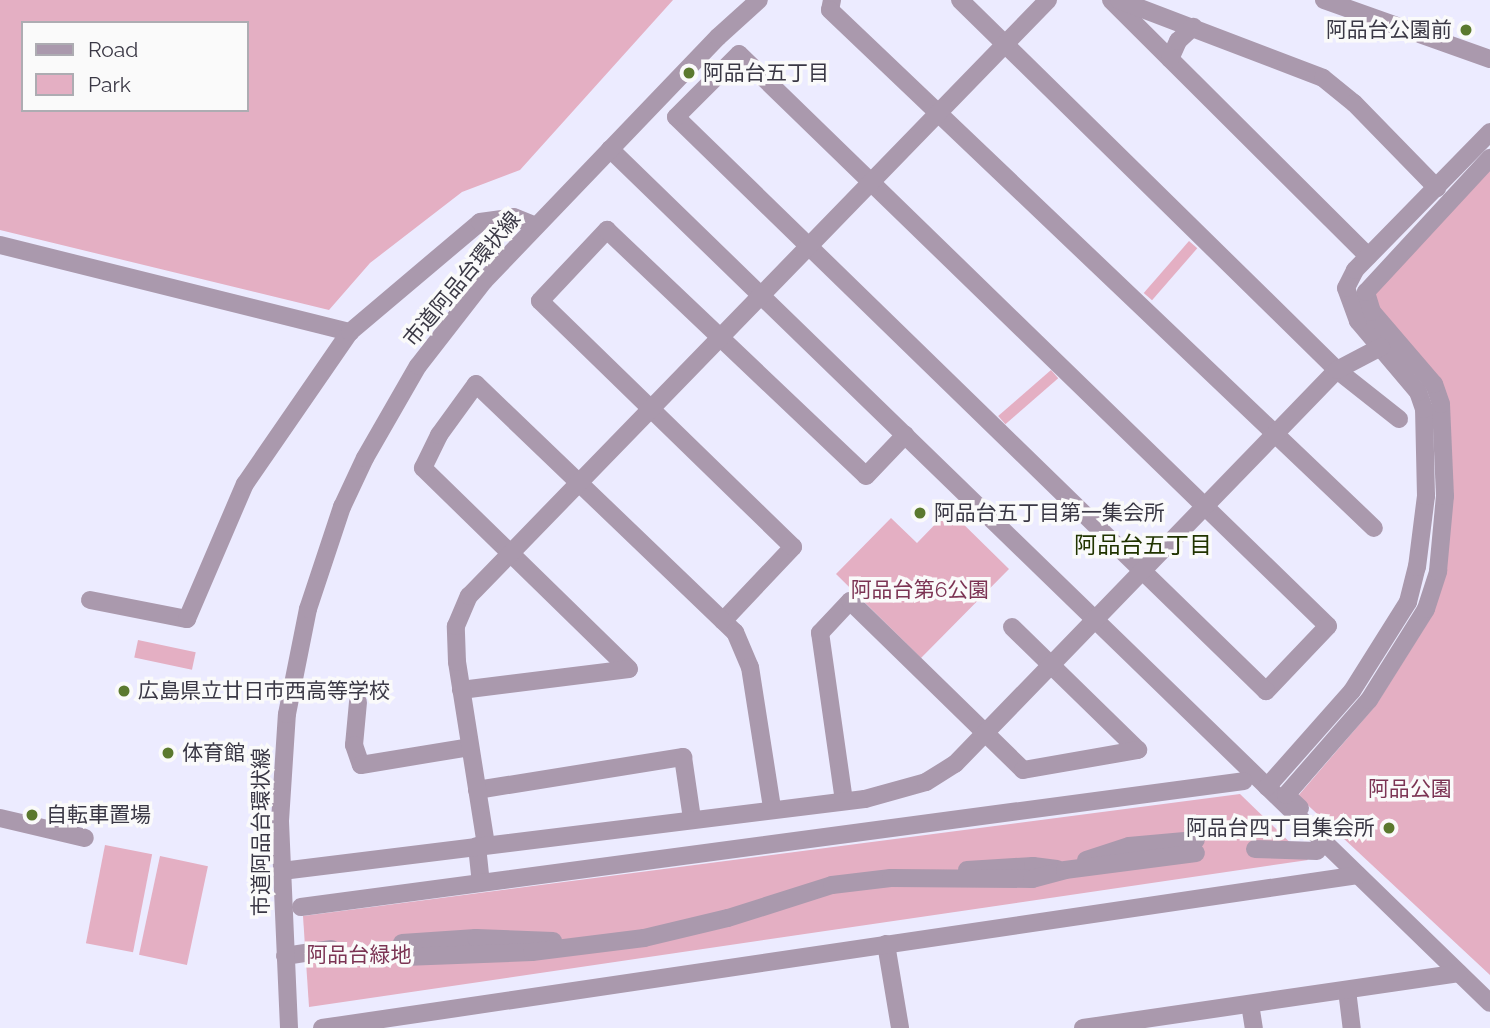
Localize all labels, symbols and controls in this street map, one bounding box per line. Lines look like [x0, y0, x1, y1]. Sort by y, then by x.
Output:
place label: 阿品台公園前 [1326, 17, 1452, 43]
legend [21, 21, 248, 112]
marker: 阿品台公園前 [1458, 22, 1474, 38]
text: Road [88, 37, 138, 62]
place label: 阿品台五丁目 [703, 60, 829, 86]
marker: 阿品台五丁目 [681, 65, 697, 81]
text: Park [88, 72, 131, 97]
street label: 市道阿品台環状線 [398, 207, 526, 351]
place label: 阿品台五丁目第一集会所 [934, 500, 1165, 526]
marker: 阿品台五丁目第一集会所 [912, 505, 928, 521]
district label: 阿品台五丁目 [1074, 531, 1212, 559]
park label: 阿品台第6公園 [851, 577, 989, 603]
place label: 広島県立廿日市西高等学校 [138, 678, 390, 704]
marker: 広島県立廿日市西高等学校 [116, 683, 132, 699]
place label: 体育館 [182, 740, 245, 766]
marker: 体育館 [160, 745, 176, 761]
street label: 市道阿品台環状線 [248, 748, 274, 916]
park label: 阿品公園 [1368, 776, 1452, 802]
place label: 自転車置場 [46, 802, 151, 828]
marker: 自転車置場 [24, 807, 40, 823]
place label: 阿品台四丁目集会所 [1186, 815, 1375, 841]
marker: 阿品台四丁目集会所 [1381, 820, 1397, 836]
park label: 阿品台緑地 [307, 942, 411, 968]

